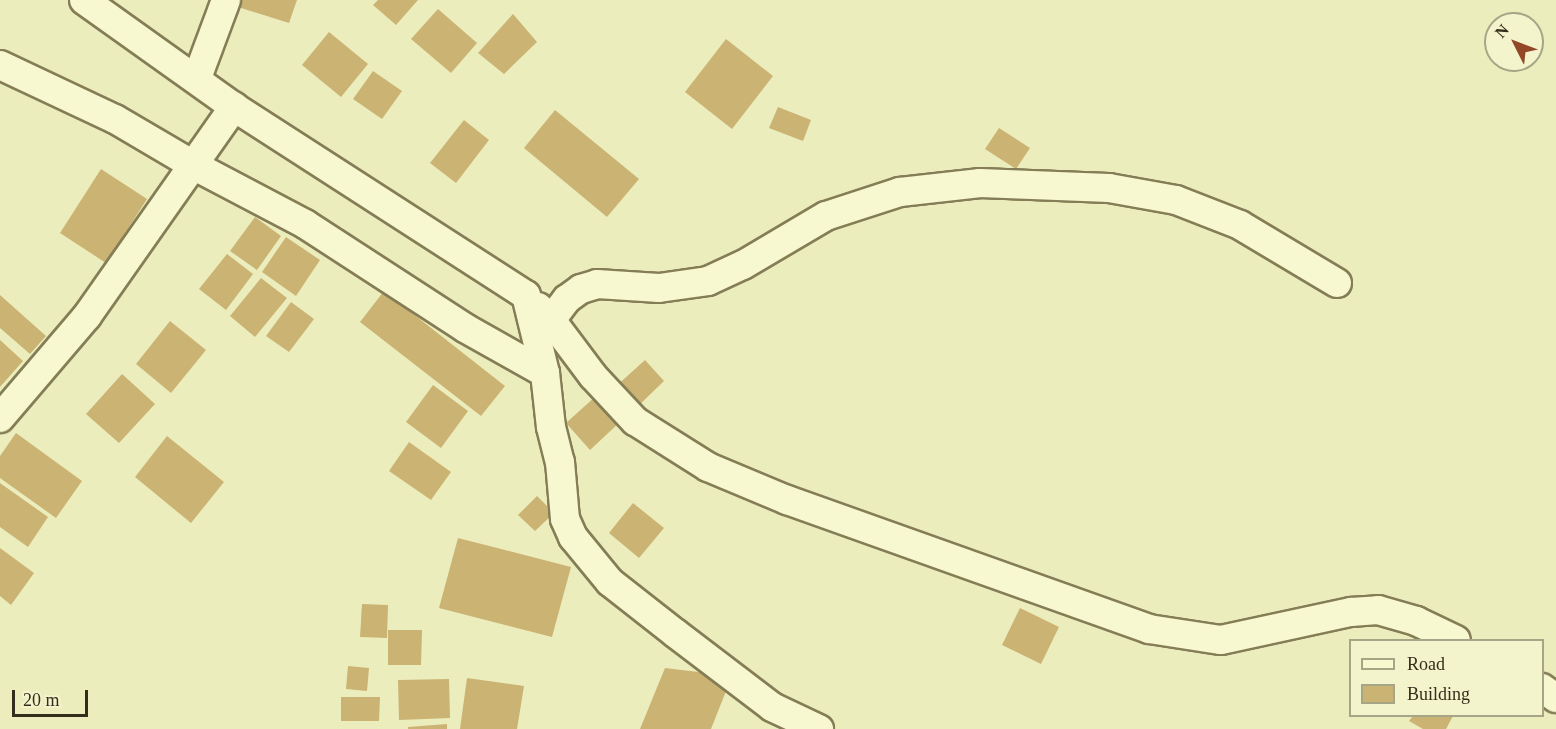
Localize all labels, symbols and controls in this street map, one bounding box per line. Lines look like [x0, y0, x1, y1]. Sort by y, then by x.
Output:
north arrow [1484, 12, 1544, 72]
text: N [1492, 21, 1512, 41]
legend [1349, 639, 1544, 717]
text: Road [1407, 654, 1445, 674]
scale bar [15, 678, 92, 716]
text: Building [1407, 684, 1470, 704]
text: 20 m [23, 690, 60, 710]

